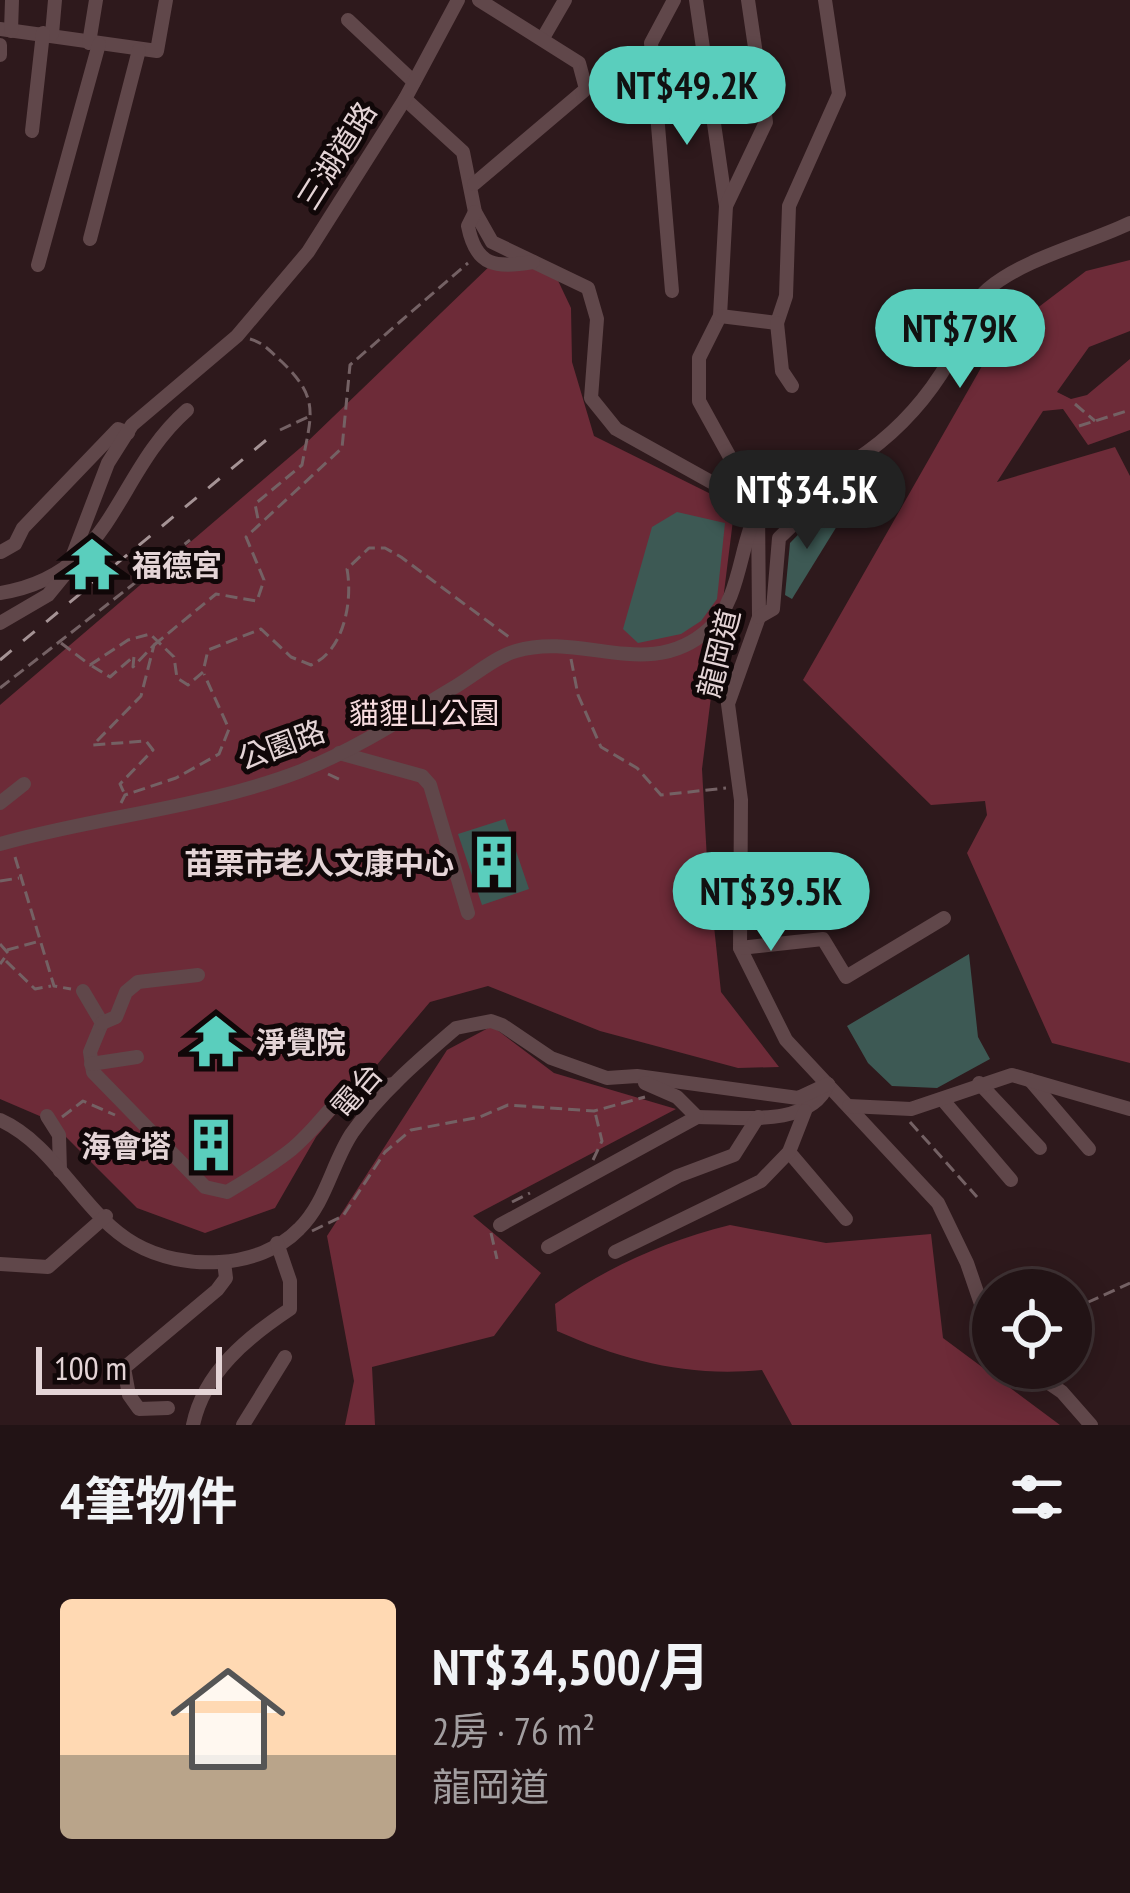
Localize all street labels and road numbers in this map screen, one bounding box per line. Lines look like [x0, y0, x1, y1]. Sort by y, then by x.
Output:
street label: 三湖道路 [288, 94, 384, 216]
street label: 龍岡道 [688, 605, 748, 701]
street label: 公園路 [232, 710, 330, 778]
street label: 電台 [322, 1055, 390, 1125]

